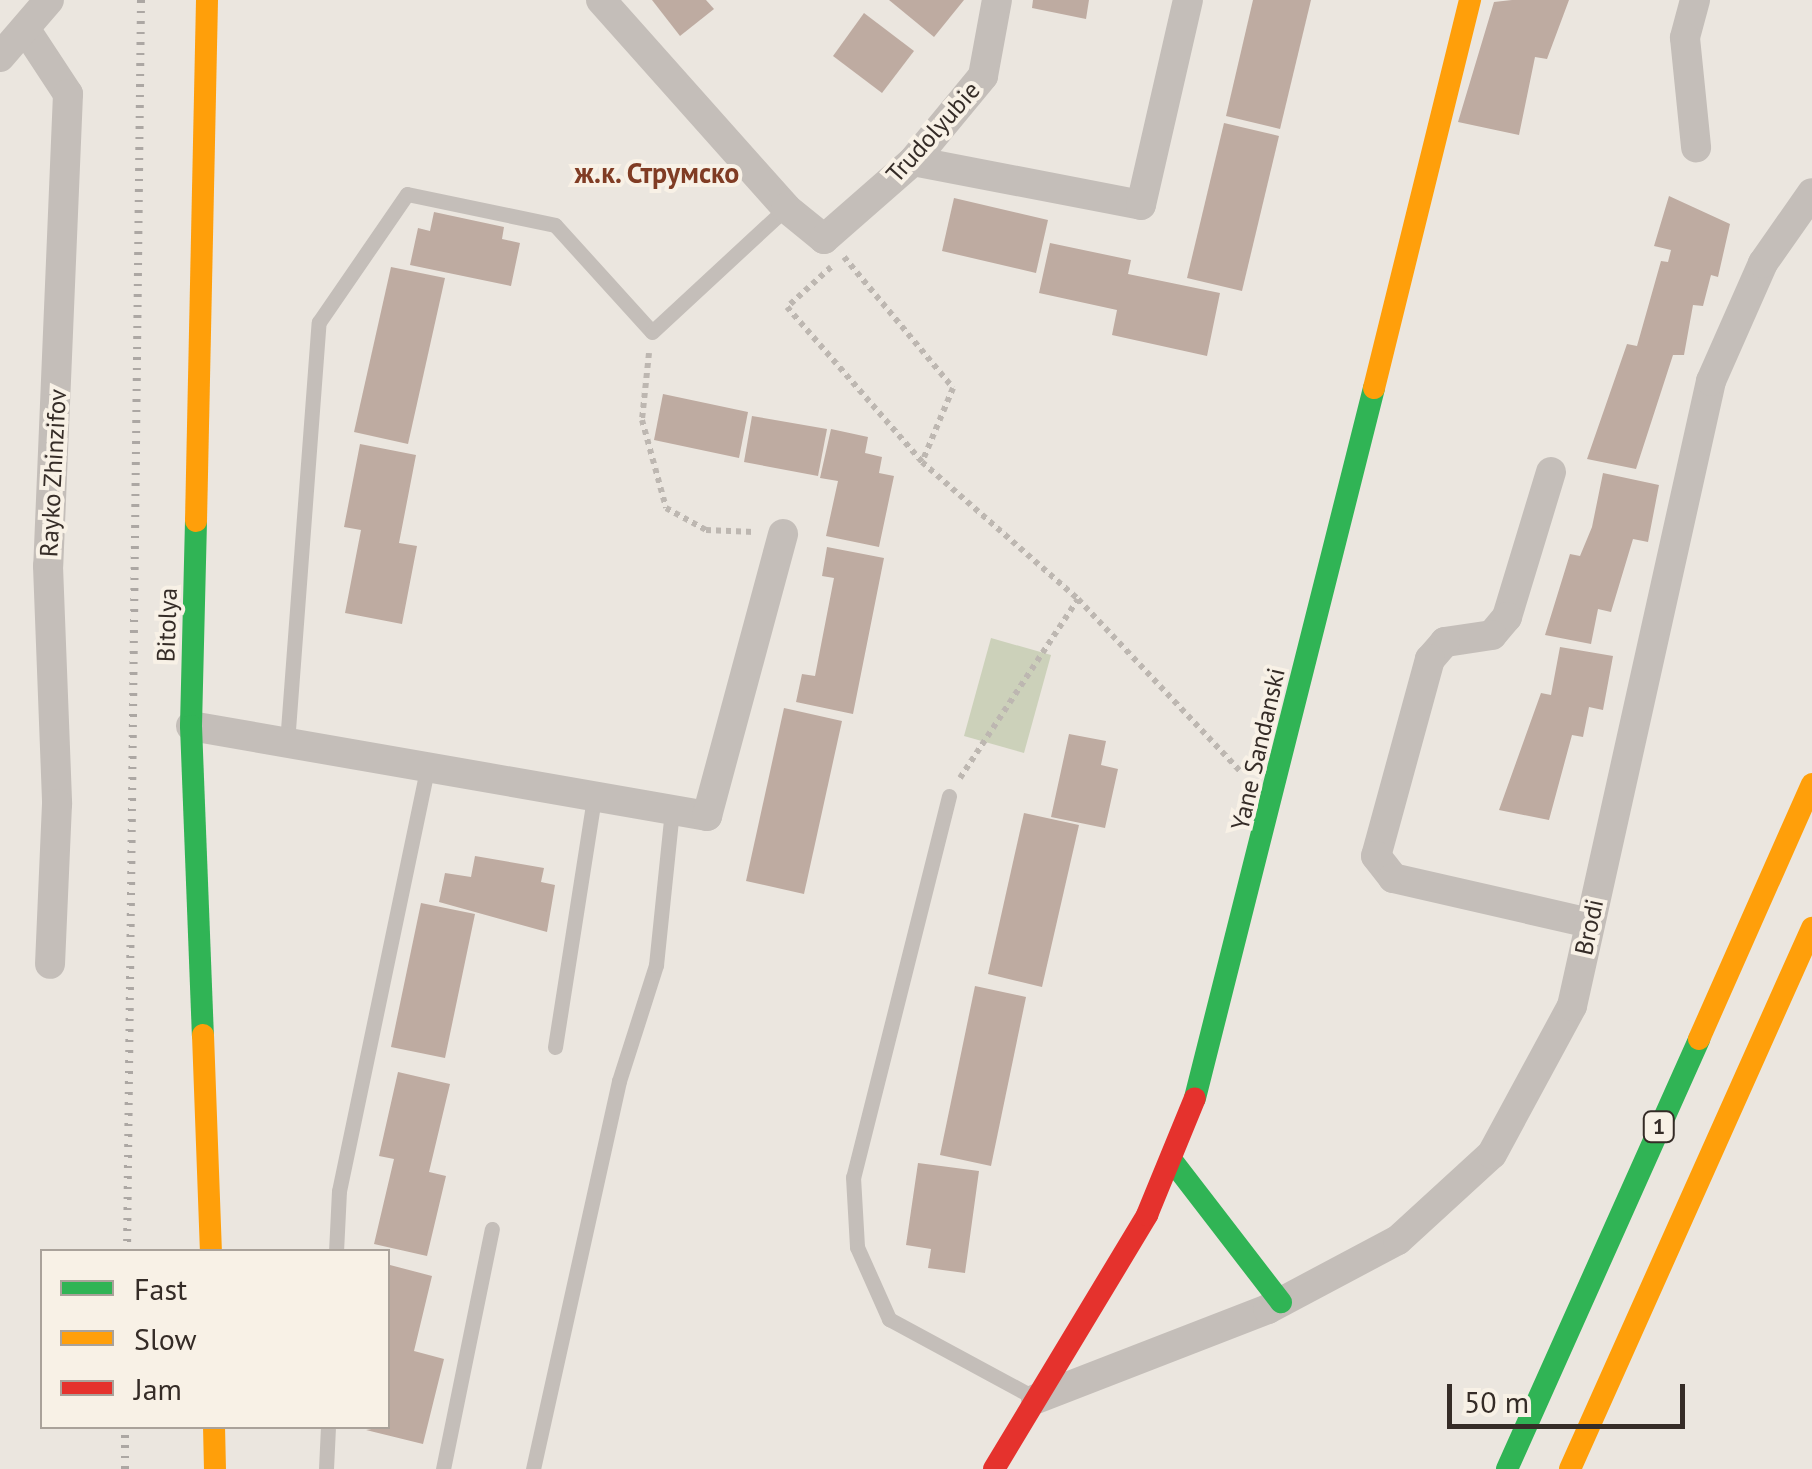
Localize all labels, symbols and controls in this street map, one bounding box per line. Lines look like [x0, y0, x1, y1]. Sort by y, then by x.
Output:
street label: Trudolyubie [880, 75, 986, 189]
district label: ж.к. Струмско [573, 156, 741, 190]
street label: Rayko Zhinzifov [34, 388, 72, 558]
street label: Bitolya [151, 587, 183, 663]
street label: Yane Sandanski [1225, 665, 1291, 833]
street label: Brodi [1568, 896, 1610, 958]
road number: 1 [1642, 1110, 1676, 1144]
legend [40, 1249, 390, 1429]
text: Fast [134, 1269, 187, 1308]
text: Slow [134, 1319, 197, 1358]
scale bar [1452, 1364, 1690, 1426]
text: Jam [134, 1369, 182, 1408]
text: 50 m [1464, 1382, 1529, 1421]

